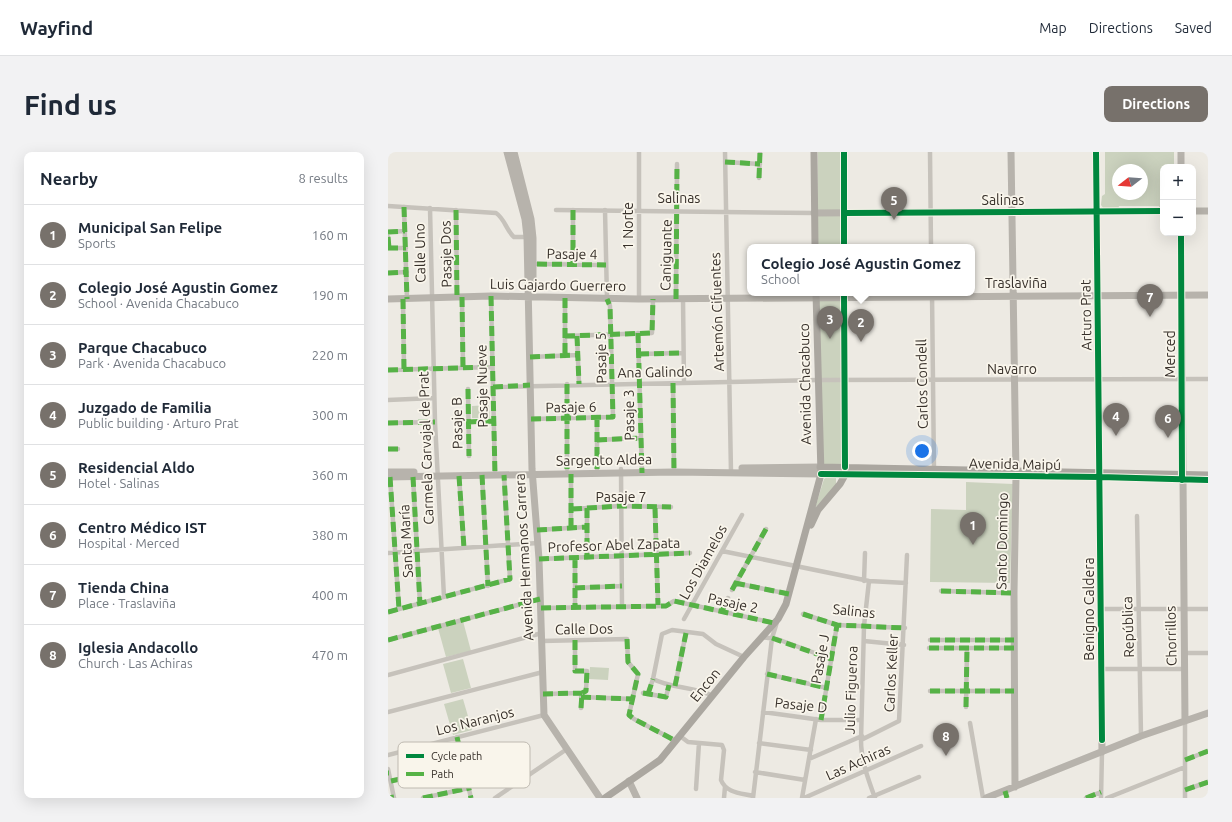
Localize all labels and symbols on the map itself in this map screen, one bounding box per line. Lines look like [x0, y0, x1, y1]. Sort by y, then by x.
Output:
north arrow [1112, 164, 1148, 200]
pin: 5 [881, 187, 907, 220]
street label: Salinas [658, 190, 700, 206]
street label: Salinas [982, 192, 1024, 208]
street label: 1 Norte [620, 202, 636, 250]
street label: Caniguante [657, 219, 675, 291]
street label: Pasaje Dos [437, 220, 455, 288]
street label: Calle Uno [411, 223, 429, 283]
street label: Pasaje 4 [546, 246, 598, 262]
street label: Artemón Cifuentes [707, 252, 727, 372]
street label: Traslaviña [985, 275, 1047, 291]
street label: Luis Gajardo Guerrero [490, 276, 626, 294]
street label: Arturo Prat [1077, 279, 1095, 351]
pin: 7 [1137, 284, 1163, 317]
pin: 3 [817, 306, 843, 339]
pin: 2 [848, 309, 874, 342]
street label: Avenida Chacabuco [796, 323, 814, 445]
street label: Merced [1162, 330, 1178, 378]
street label: Pasaje 5 [593, 332, 609, 384]
street label: Carlos Condell [913, 338, 931, 429]
street label: Pasaje Nueve [473, 344, 491, 428]
street label: Navarro [987, 361, 1037, 377]
street label: Ana Galindo [617, 363, 693, 381]
street label: Carmela Carvajal de Prat [415, 371, 437, 525]
street label: Pasaje 3 [621, 389, 637, 441]
street label: Pasaje B [449, 397, 465, 449]
street label: Pasaje 6 [545, 399, 597, 415]
pin: 4 [1103, 403, 1129, 436]
pin: 6 [1155, 405, 1181, 438]
your location [912, 441, 932, 461]
street label: Sargento Aldea [556, 451, 652, 469]
street label: Avenida Maipú [969, 455, 1061, 473]
street label: Avenida Hermanos Carrera [512, 473, 536, 641]
street label: Pasaje 7 [596, 489, 646, 505]
street label: Santo Domingo [993, 492, 1011, 590]
street label: Santa María [396, 504, 416, 578]
pin: 1 [960, 512, 986, 545]
street label: Los Diamelos [676, 522, 730, 602]
street label: Profesor Abel Zapata [547, 535, 681, 555]
street label: Benigno Caldera [1081, 557, 1097, 661]
street label: Pasaje 2 [706, 590, 760, 616]
street label: República [1119, 596, 1137, 658]
street label: Salinas [832, 601, 876, 621]
street label: Chorrillos [1162, 606, 1180, 666]
street label: Calle Dos [555, 620, 613, 638]
street label: Pasaje J [808, 633, 832, 685]
street label: Carlos Keller [881, 633, 901, 713]
street label: Julio Figueroa [841, 645, 861, 735]
street label: Encon [687, 665, 723, 705]
street label: Pasaje D [774, 694, 828, 716]
street label: Los Naranjos [434, 704, 516, 738]
pin: 8 [933, 723, 959, 756]
street label: Las Achiras [823, 741, 893, 783]
legend [398, 742, 530, 788]
text: Cycle path [431, 750, 482, 762]
text: Path [431, 768, 454, 780]

